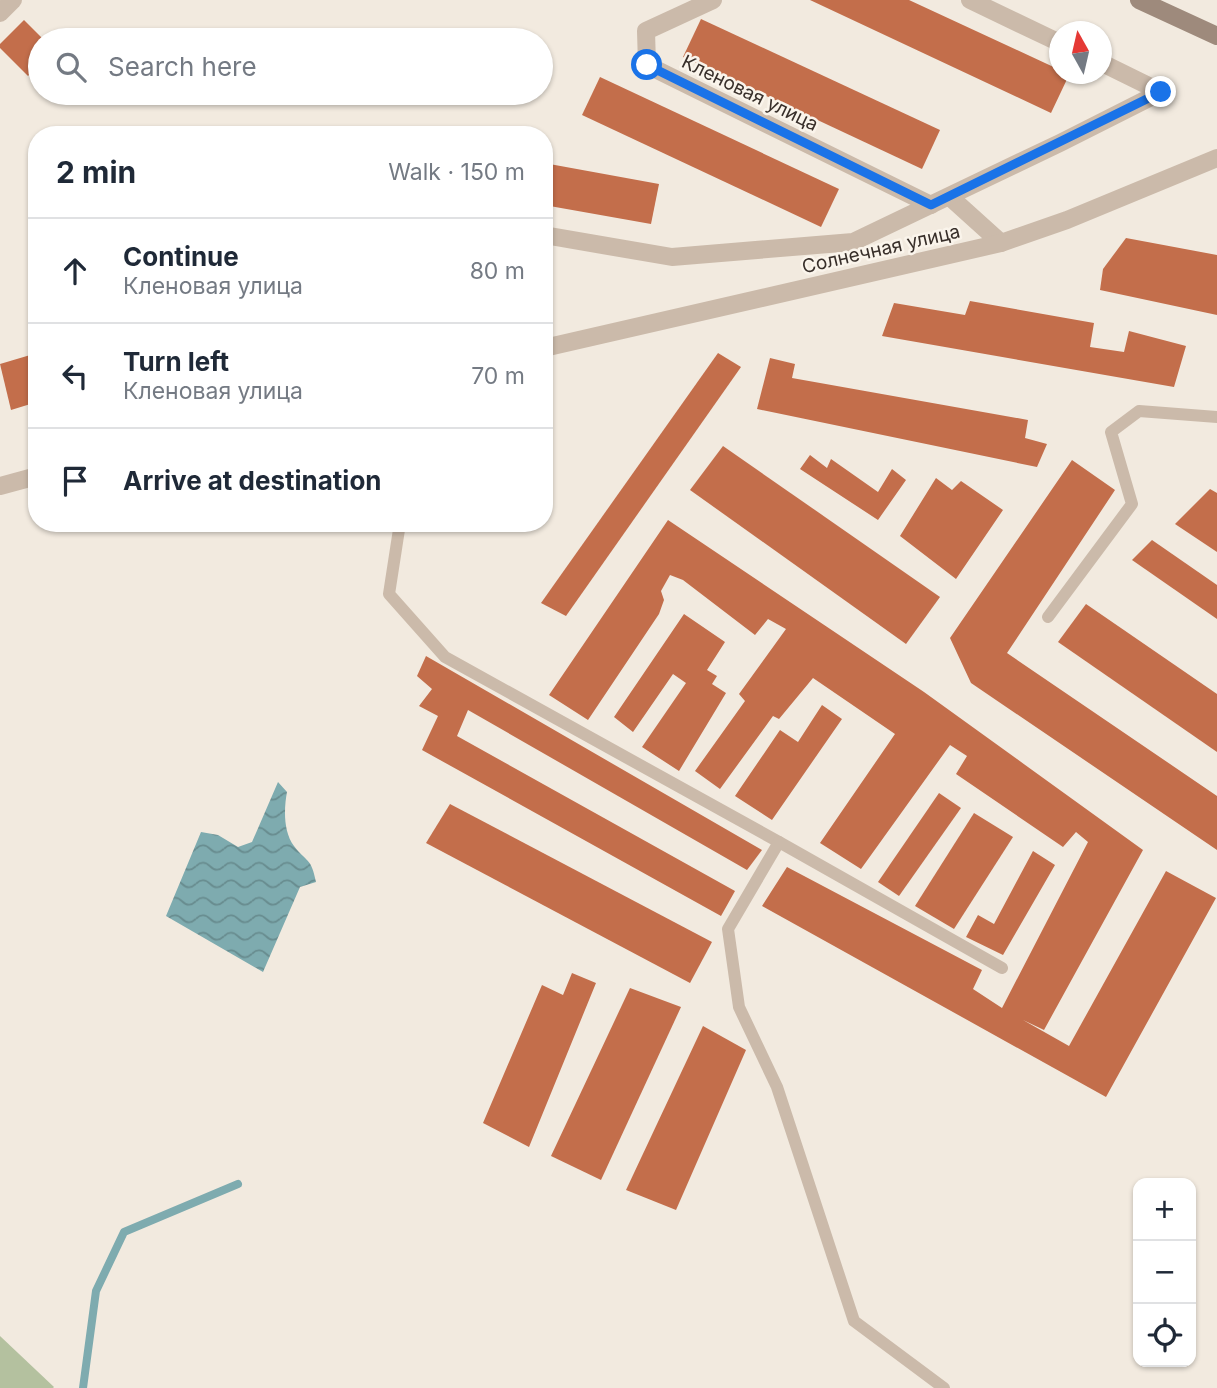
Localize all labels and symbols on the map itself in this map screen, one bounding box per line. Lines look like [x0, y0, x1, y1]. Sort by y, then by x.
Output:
north arrow [1049, 21, 1112, 84]
route start [631, 49, 662, 80]
street label: Кленовая улица [678, 50, 822, 136]
route end [1145, 76, 1176, 107]
street label: Солнечная улица [800, 220, 962, 278]

